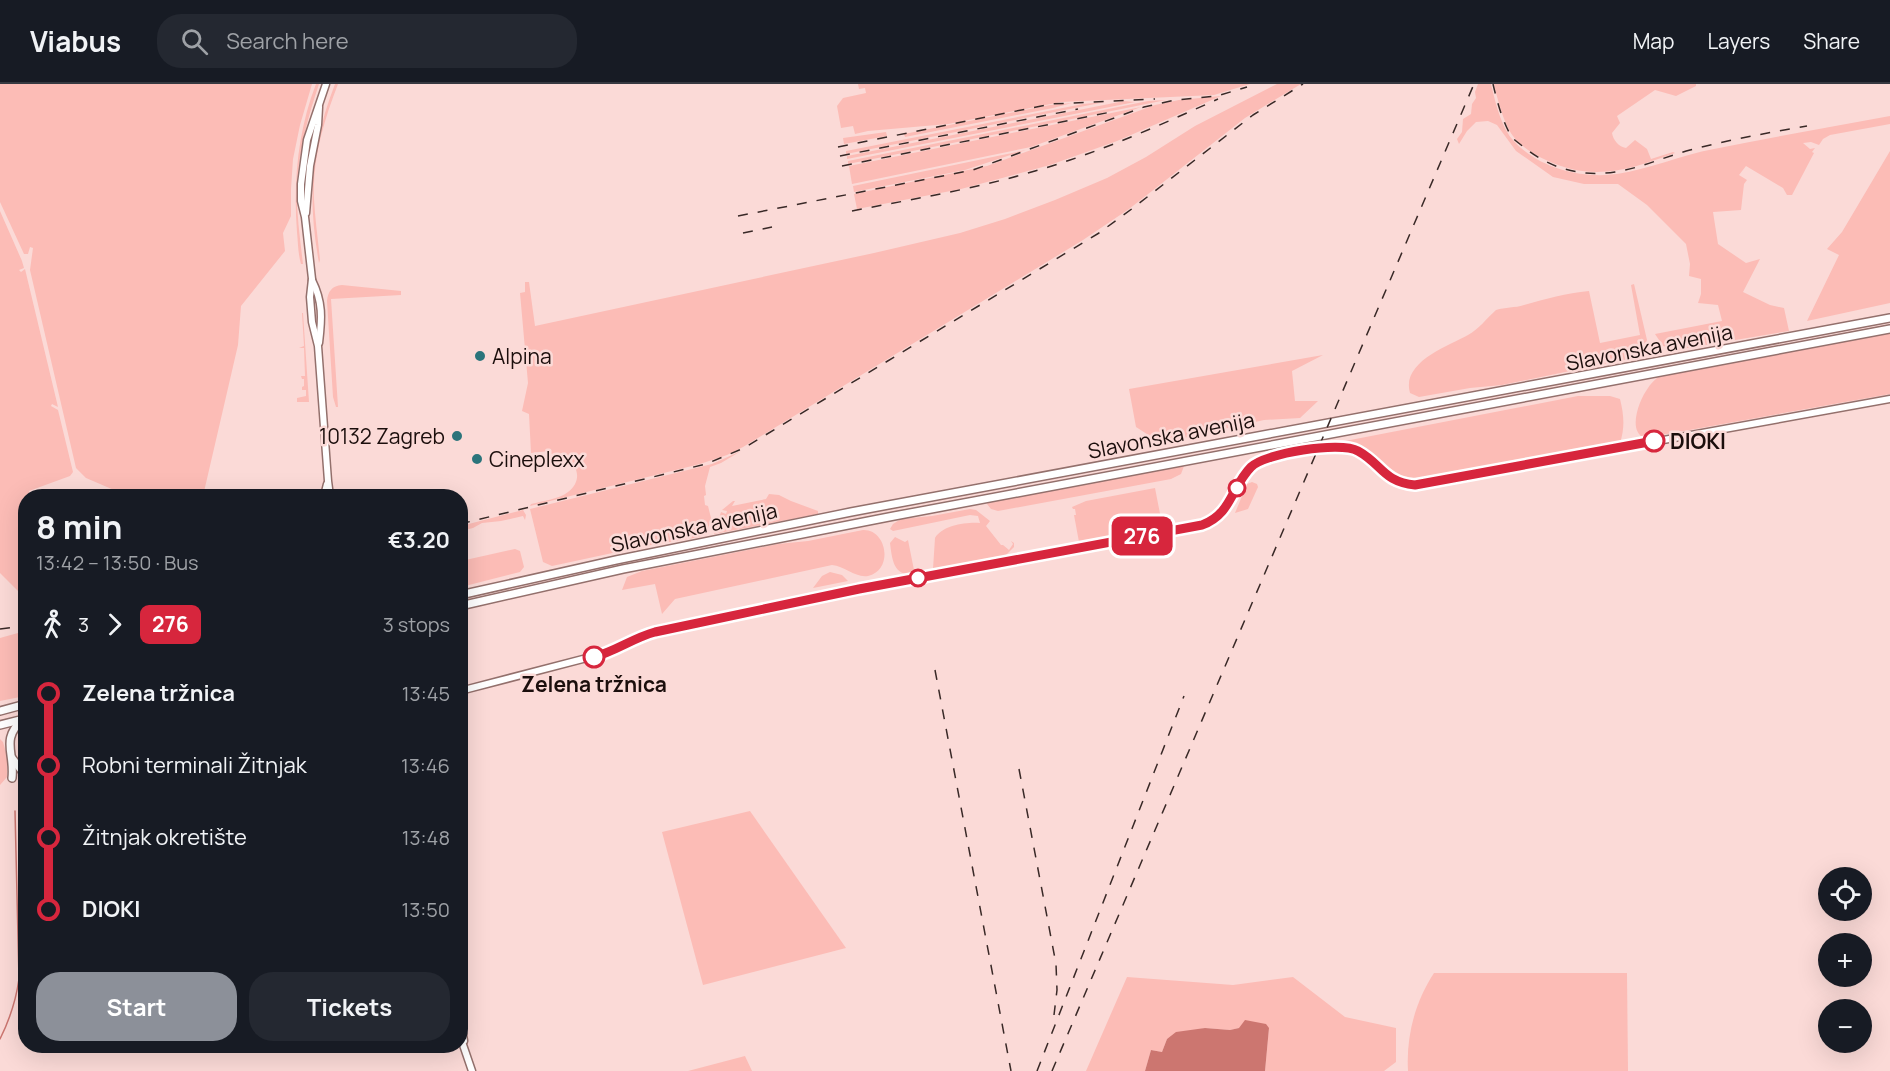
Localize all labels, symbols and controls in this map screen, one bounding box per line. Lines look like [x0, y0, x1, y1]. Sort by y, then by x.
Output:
search box [157, 14, 577, 68]
text: Viabus [30, 22, 121, 60]
icon: search [178, 25, 211, 58]
text: Search here [226, 26, 349, 56]
text: Map [1633, 27, 1674, 55]
text: Layers [1707, 27, 1770, 55]
text: Share [1803, 27, 1860, 55]
street label: Slavonska avenija [1563, 317, 1735, 377]
place label: Alpina [492, 342, 552, 370]
marker: Alpina [473, 349, 487, 363]
street label: Slavonska avenija [1085, 405, 1257, 465]
place label: 10132 Zagreb [319, 422, 445, 450]
place label: DIOKI [1670, 427, 1726, 455]
marker: 10132 Zagreb [450, 429, 464, 443]
marker: DIOKI [1643, 430, 1665, 452]
place label: Cineplexx [489, 445, 585, 473]
marker: Cineplexx [470, 452, 484, 466]
unlabelled marker [1228, 479, 1246, 497]
street label: Slavonska avenija [608, 496, 780, 558]
text: 8 min [36, 504, 122, 549]
line badge: 276 [1108, 516, 1176, 556]
text: 276 [1124, 522, 1160, 550]
text: €3.20 [388, 525, 450, 555]
text: 13:42 – 13:50 · Bus [36, 549, 199, 576]
unlabelled marker [909, 569, 927, 587]
icon: walk [36, 608, 69, 641]
icon: forward [98, 608, 131, 641]
text: 276 [152, 610, 189, 638]
text: 3 [78, 611, 89, 638]
text: 3 stops [383, 611, 450, 638]
marker: Zelena tržnica [583, 646, 605, 668]
place label: Zelena tržnica [521, 670, 667, 698]
text: Zelena tržnica [82, 678, 235, 708]
text: 13:45 [402, 680, 450, 707]
text: Robni terminali Žitnjak [82, 750, 307, 780]
text: 13:46 [401, 752, 450, 779]
text: Žitnjak okretište [82, 822, 247, 852]
text: 13:48 [402, 824, 450, 851]
map controls [1818, 867, 1872, 1053]
button: locate [1818, 867, 1872, 921]
text: DIOKI [82, 894, 140, 924]
text: 13:50 [401, 896, 450, 923]
button: + [1818, 933, 1872, 987]
button: Start [36, 972, 237, 1041]
button: Tickets [249, 972, 450, 1041]
button: − [1818, 999, 1872, 1053]

